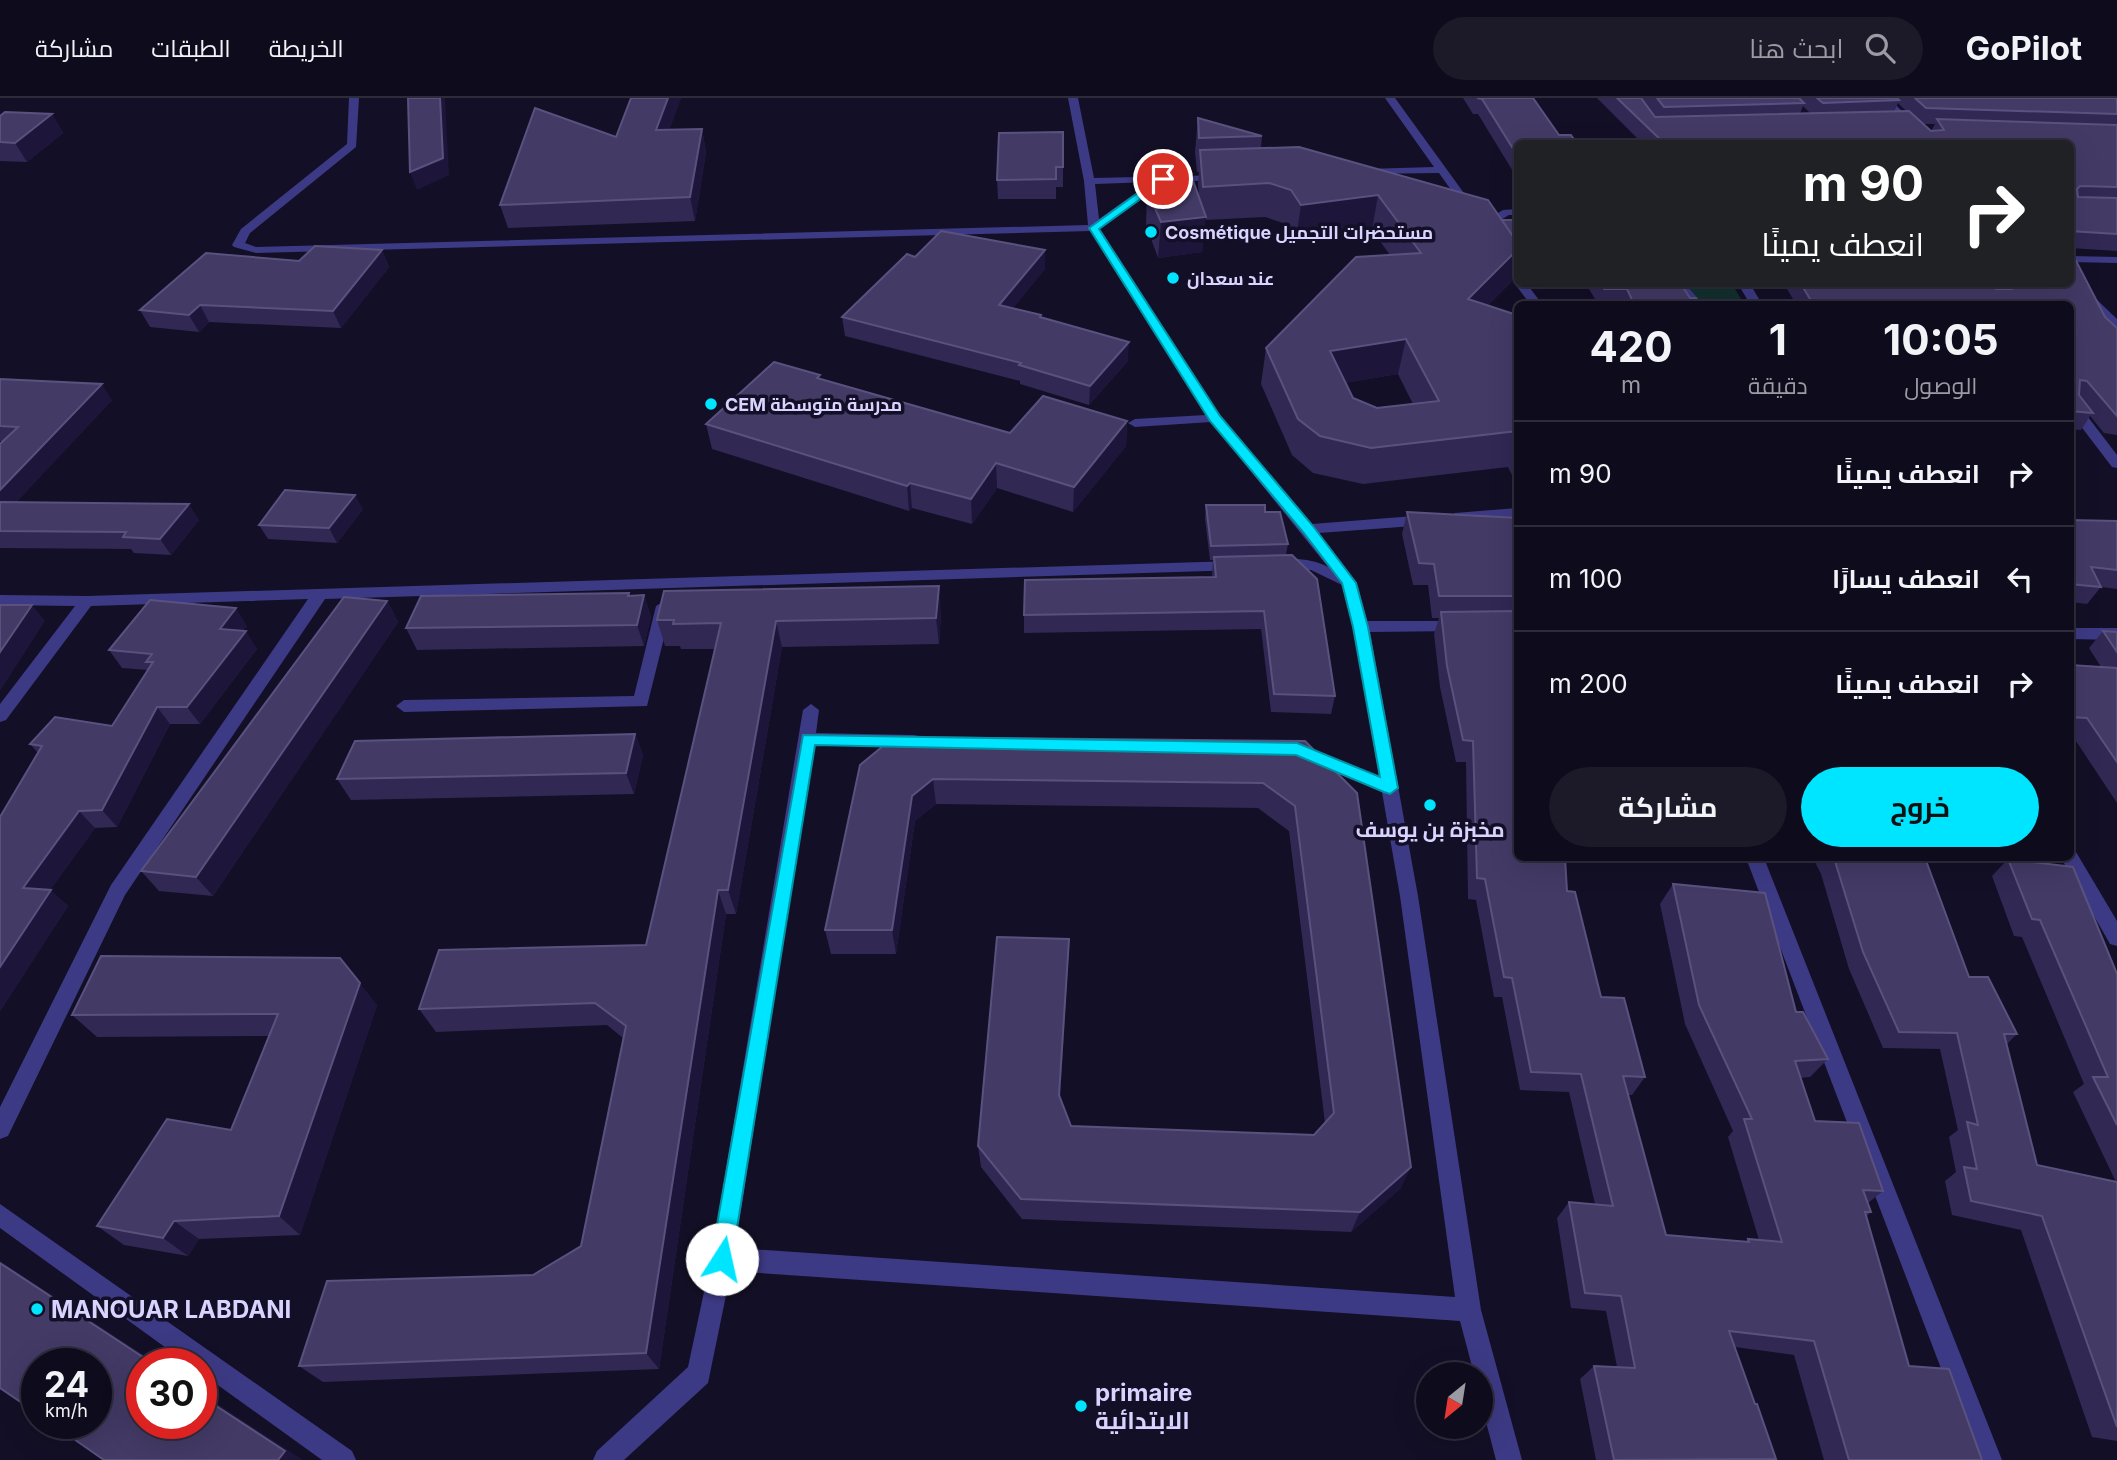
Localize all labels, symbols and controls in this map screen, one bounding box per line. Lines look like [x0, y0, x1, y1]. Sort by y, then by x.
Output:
search box [1433, 17, 1923, 80]
text: GoPilot [1965, 28, 2082, 68]
icon: search [1861, 29, 1899, 67]
text: ابحث هنا [1749, 33, 1843, 64]
text: مشاركة [35, 34, 113, 63]
text: الطبقات [151, 34, 231, 63]
text: الخريطة [269, 34, 344, 63]
pin [1133, 149, 1193, 209]
text: 90 m [1803, 154, 1924, 213]
icon: arrive [1144, 160, 1182, 198]
icon: right [1948, 168, 2039, 259]
place label: Cosmétique مستحضرات التجميل [1165, 222, 1433, 244]
marker: Cosmétique مستحضرات التجميل [1143, 224, 1159, 240]
text: انعطف يمينًا [1761, 225, 1924, 264]
place label: عند سعدان [1187, 268, 1274, 289]
marker: عند سعدان [1165, 270, 1181, 286]
text: 1 [1769, 314, 1787, 365]
text: 10:05 [1883, 314, 1999, 365]
text: 420 [1589, 321, 1673, 372]
text: m [1621, 371, 1641, 399]
text: دقيقة [1748, 372, 1808, 400]
text: الوصول [1904, 372, 1978, 400]
place label: CEM مدرسة متوسطة [725, 394, 902, 416]
marker: CEM مدرسة متوسطة [703, 396, 719, 412]
icon: right [2001, 455, 2039, 493]
text: 90 m [1549, 458, 1612, 489]
text: انعطف يمينًا [1835, 458, 1980, 489]
icon: left [2001, 560, 2039, 598]
text: 100 m [1549, 563, 1622, 594]
text: انعطف يسارًا [1832, 563, 1980, 594]
icon: right [2001, 665, 2039, 703]
text: 200 m [1549, 668, 1628, 699]
text: انعطف يمينًا [1835, 668, 1980, 699]
button: مشاركة [1549, 767, 1787, 847]
button: خروج [1801, 767, 2039, 847]
marker: مخبزة بن یوسف [1422, 797, 1438, 813]
place label: مخبزة بن یوسف [1355, 817, 1505, 843]
position arrow [685, 1222, 759, 1296]
place label: MANOUAR LABDANI [51, 1295, 291, 1324]
marker: MANOUAR LABDANI [29, 1301, 45, 1317]
speed limit sign: 30 [126, 1348, 217, 1439]
north arrow [1416, 1362, 1493, 1438]
map controls [1416, 1362, 1493, 1439]
text: 24 [44, 1363, 89, 1405]
place label: primaire الابتدائية [1095, 1378, 1192, 1435]
marker: primaire الابتدائية [1073, 1398, 1089, 1414]
text: km/h [45, 1400, 88, 1421]

